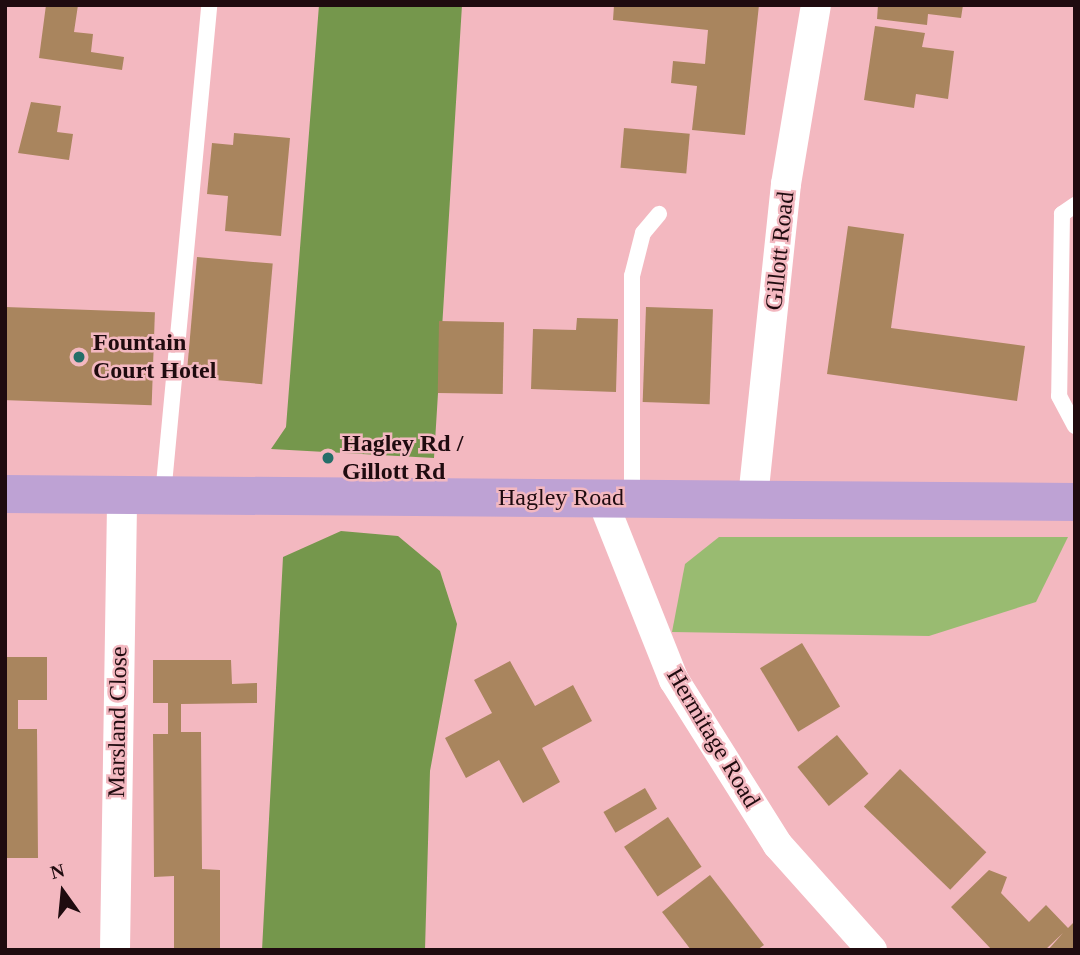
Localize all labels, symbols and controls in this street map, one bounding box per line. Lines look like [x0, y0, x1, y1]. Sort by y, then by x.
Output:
street label: Gillott Road [759, 190, 801, 312]
place label: Fountain Court Hotel [93, 329, 216, 385]
marker: Fountain Court Hotel [71, 349, 87, 365]
place label: Hagley Rd / Gillott Rd [342, 430, 463, 486]
marker: Hagley Rd / Gillott Rd [320, 450, 336, 466]
street label: Hagley Road [498, 484, 624, 512]
street label: Marsland Close [102, 646, 134, 798]
street label: Hermitage Road [660, 663, 766, 813]
north arrow [28, 857, 98, 927]
text: N [48, 859, 67, 883]

